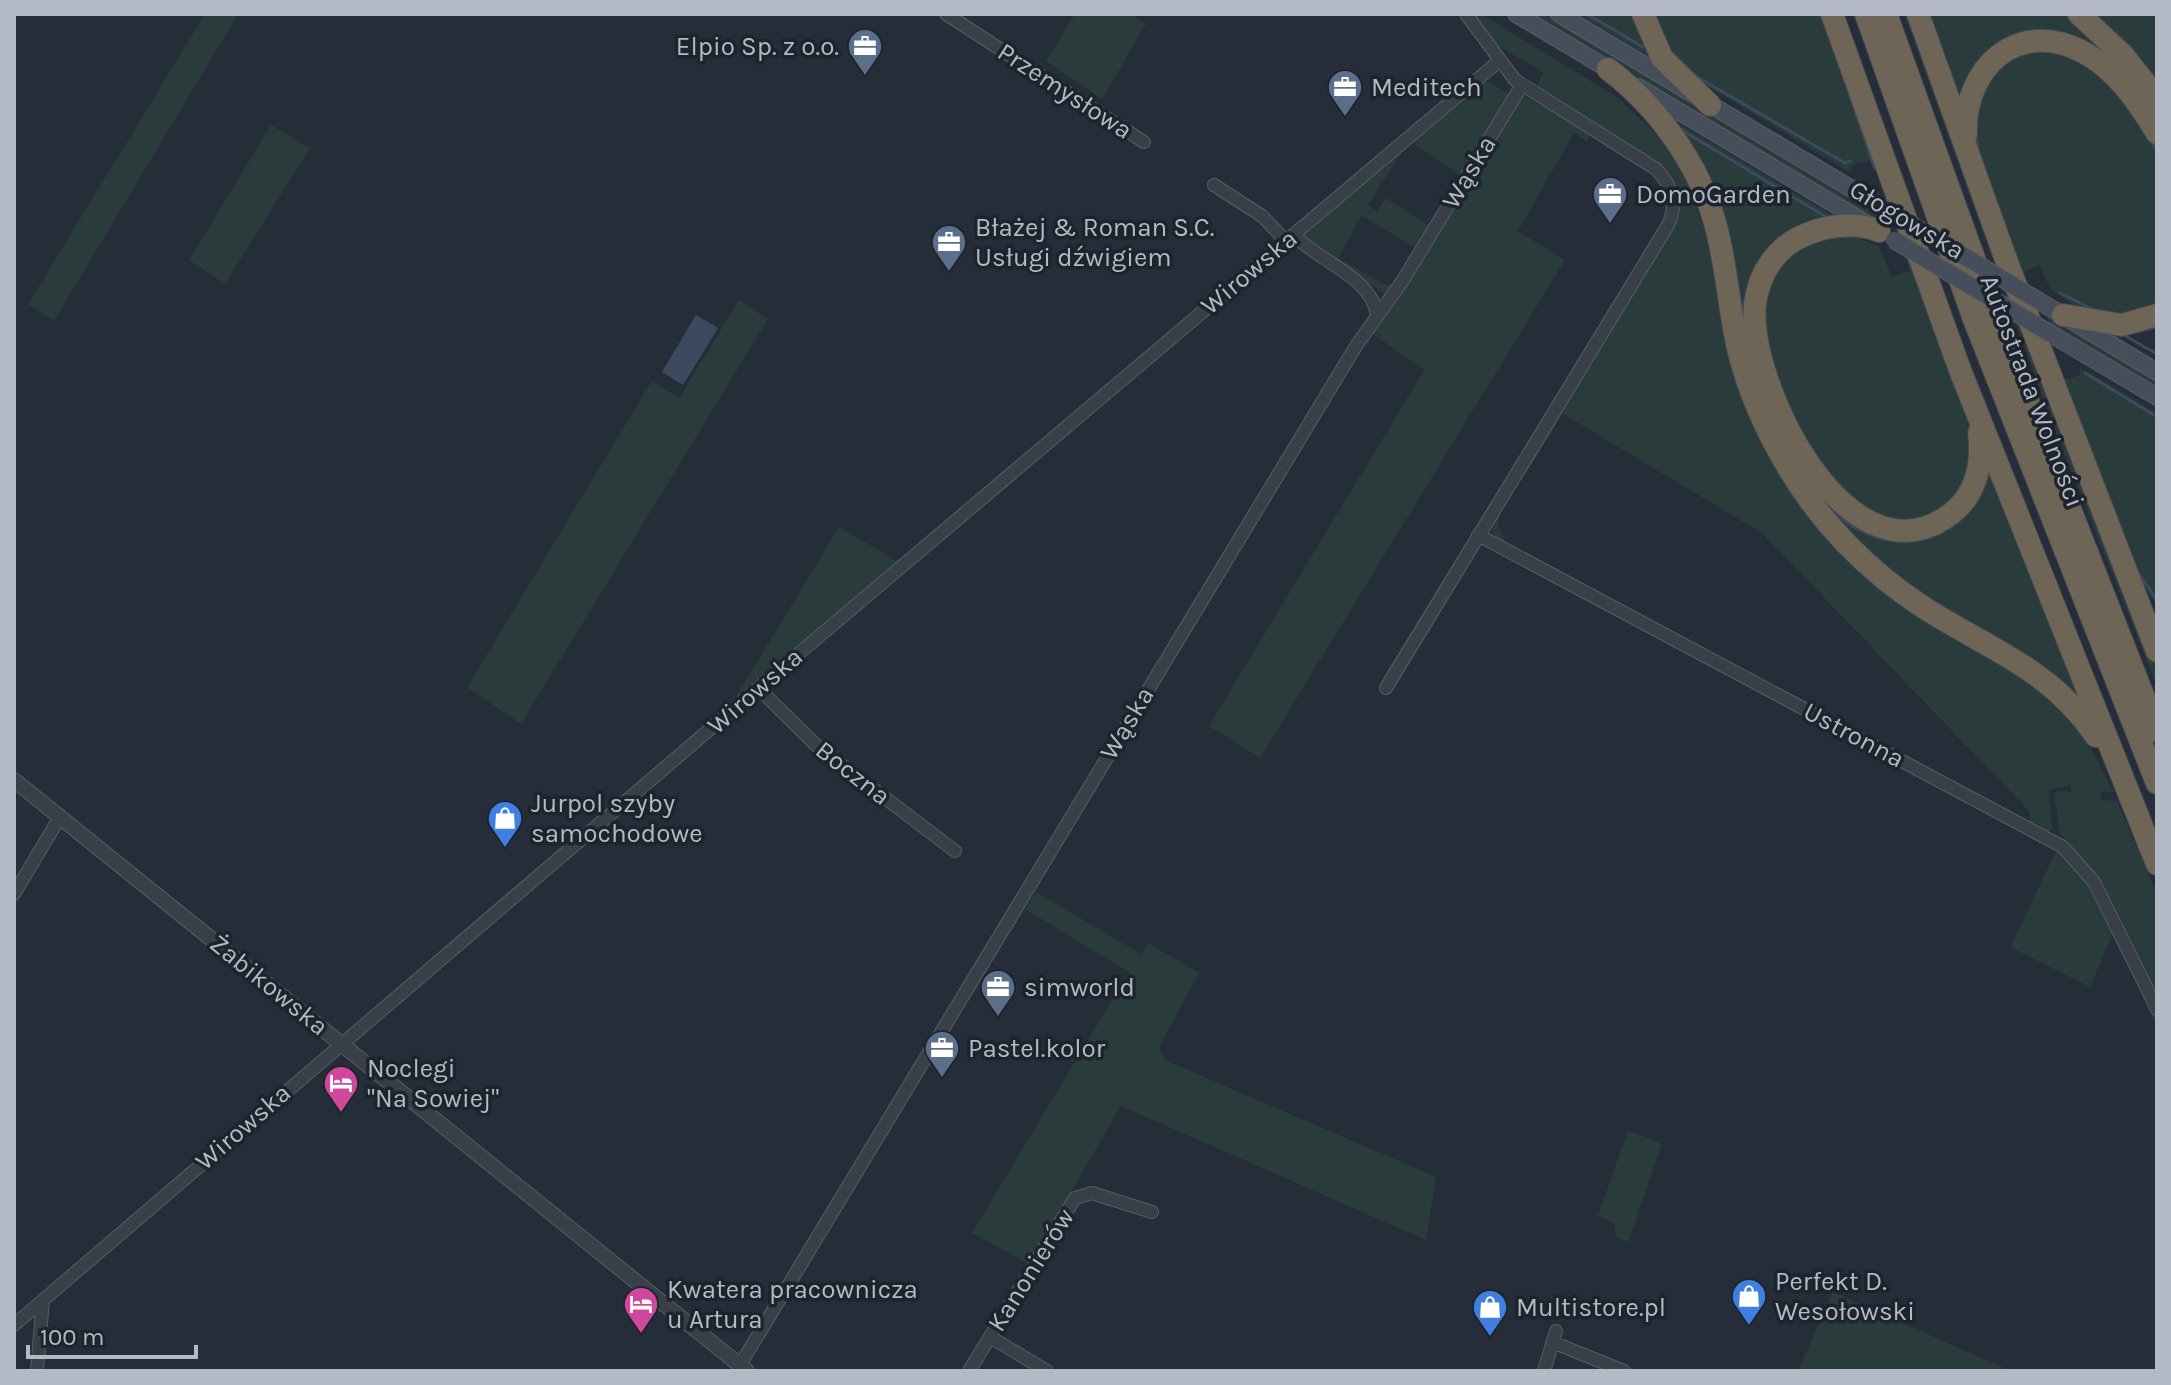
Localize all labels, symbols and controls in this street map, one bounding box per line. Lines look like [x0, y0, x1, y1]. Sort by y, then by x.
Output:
office icon: Elpio Sp. z o.o. [846, 27, 884, 77]
place label: Elpio Sp. z o.o. [676, 31, 839, 62]
street label: Przemysłowa [992, 36, 1138, 146]
office icon: Meditech [1326, 68, 1364, 118]
place label: Meditech [1371, 72, 1482, 103]
street label: Wąska [1435, 130, 1503, 214]
street label: Głogowska [1844, 174, 1970, 266]
office icon: DomoGarden [1591, 175, 1629, 225]
place label: DomoGarden [1636, 179, 1791, 210]
place label: Błażej & Roman S.C. Usługi dźwigiem [975, 212, 1214, 273]
office icon: Błażej & Roman S.C. Usługi dźwigiem [930, 223, 968, 273]
street label: Wirowska [1195, 223, 1303, 321]
street label: Autostrada Wolności [1973, 270, 2091, 512]
street label: Wirowska [701, 641, 809, 741]
street label: Wąska [1093, 681, 1161, 765]
street label: Ustronna [1798, 696, 1910, 774]
street label: Boczna [810, 734, 896, 812]
place label: Jurpol szyby samochodowe [531, 788, 703, 849]
shop icon: Jurpol szyby samochodowe [486, 799, 524, 849]
street label: Żabikowska [204, 928, 334, 1042]
office icon: simworld [979, 968, 1017, 1018]
place label: simworld [1024, 972, 1135, 1003]
office icon: Pastel.kolor [923, 1029, 961, 1079]
place label: Pastel.kolor [968, 1033, 1106, 1064]
place label: Noclegi "Na Sowiej" [367, 1053, 499, 1114]
hotel icon: Noclegi "Na Sowiej" [322, 1064, 360, 1114]
street label: Wirowska [189, 1077, 297, 1177]
street label: Kanonierów [981, 1203, 1081, 1337]
place label: Perfekt D. Wesołowski [1775, 1266, 1915, 1327]
place label: Kwatera pracownicza u Artura [667, 1274, 918, 1335]
shop icon: Perfekt D. Wesołowski [1730, 1277, 1768, 1327]
hotel icon: Kwatera pracownicza u Artura [622, 1285, 660, 1335]
shop icon: Multistore.pl [1471, 1288, 1509, 1338]
place label: Multistore.pl [1516, 1292, 1666, 1323]
scale bar [28, 1309, 196, 1359]
text: 100 m [40, 1323, 105, 1351]

